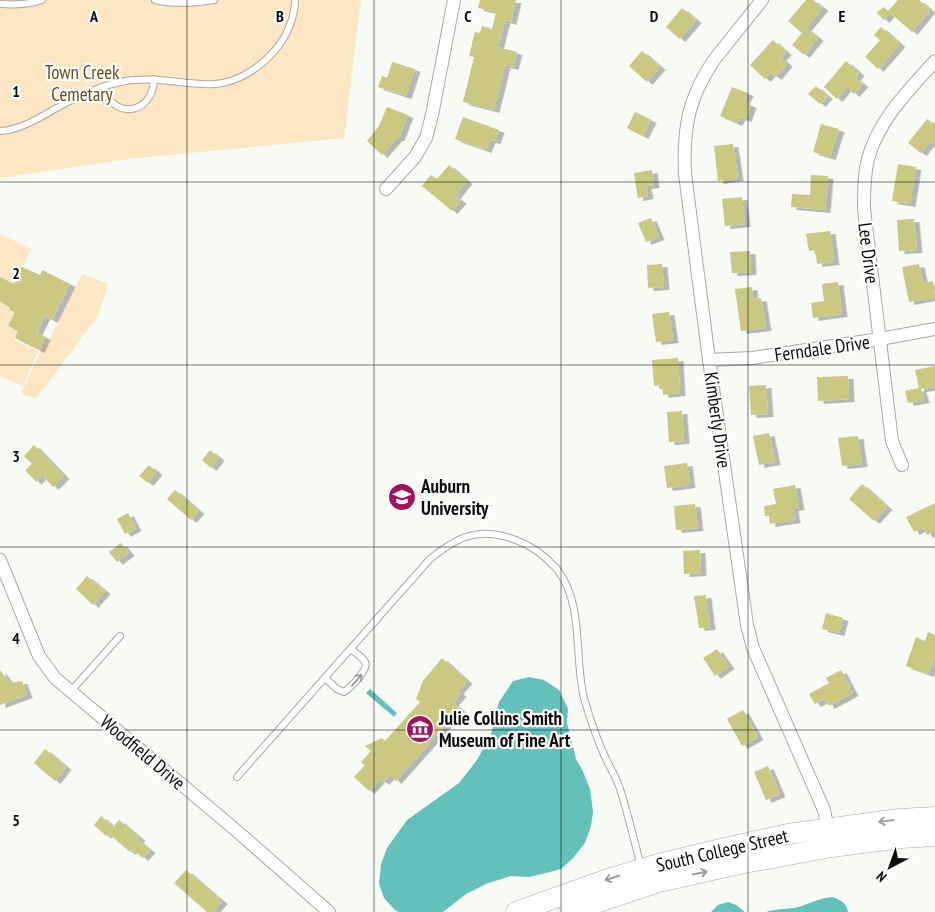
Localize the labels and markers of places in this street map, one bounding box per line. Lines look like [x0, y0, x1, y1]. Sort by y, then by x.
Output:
place label: Auburn University [420, 474, 489, 520]
school or university icon: Auburn University [387, 482, 417, 512]
place label: Julie Collins Smith Museum of Fine Art [438, 706, 571, 752]
museum icon: Julie Collins Smith Museum of Fine Art [405, 714, 435, 744]

